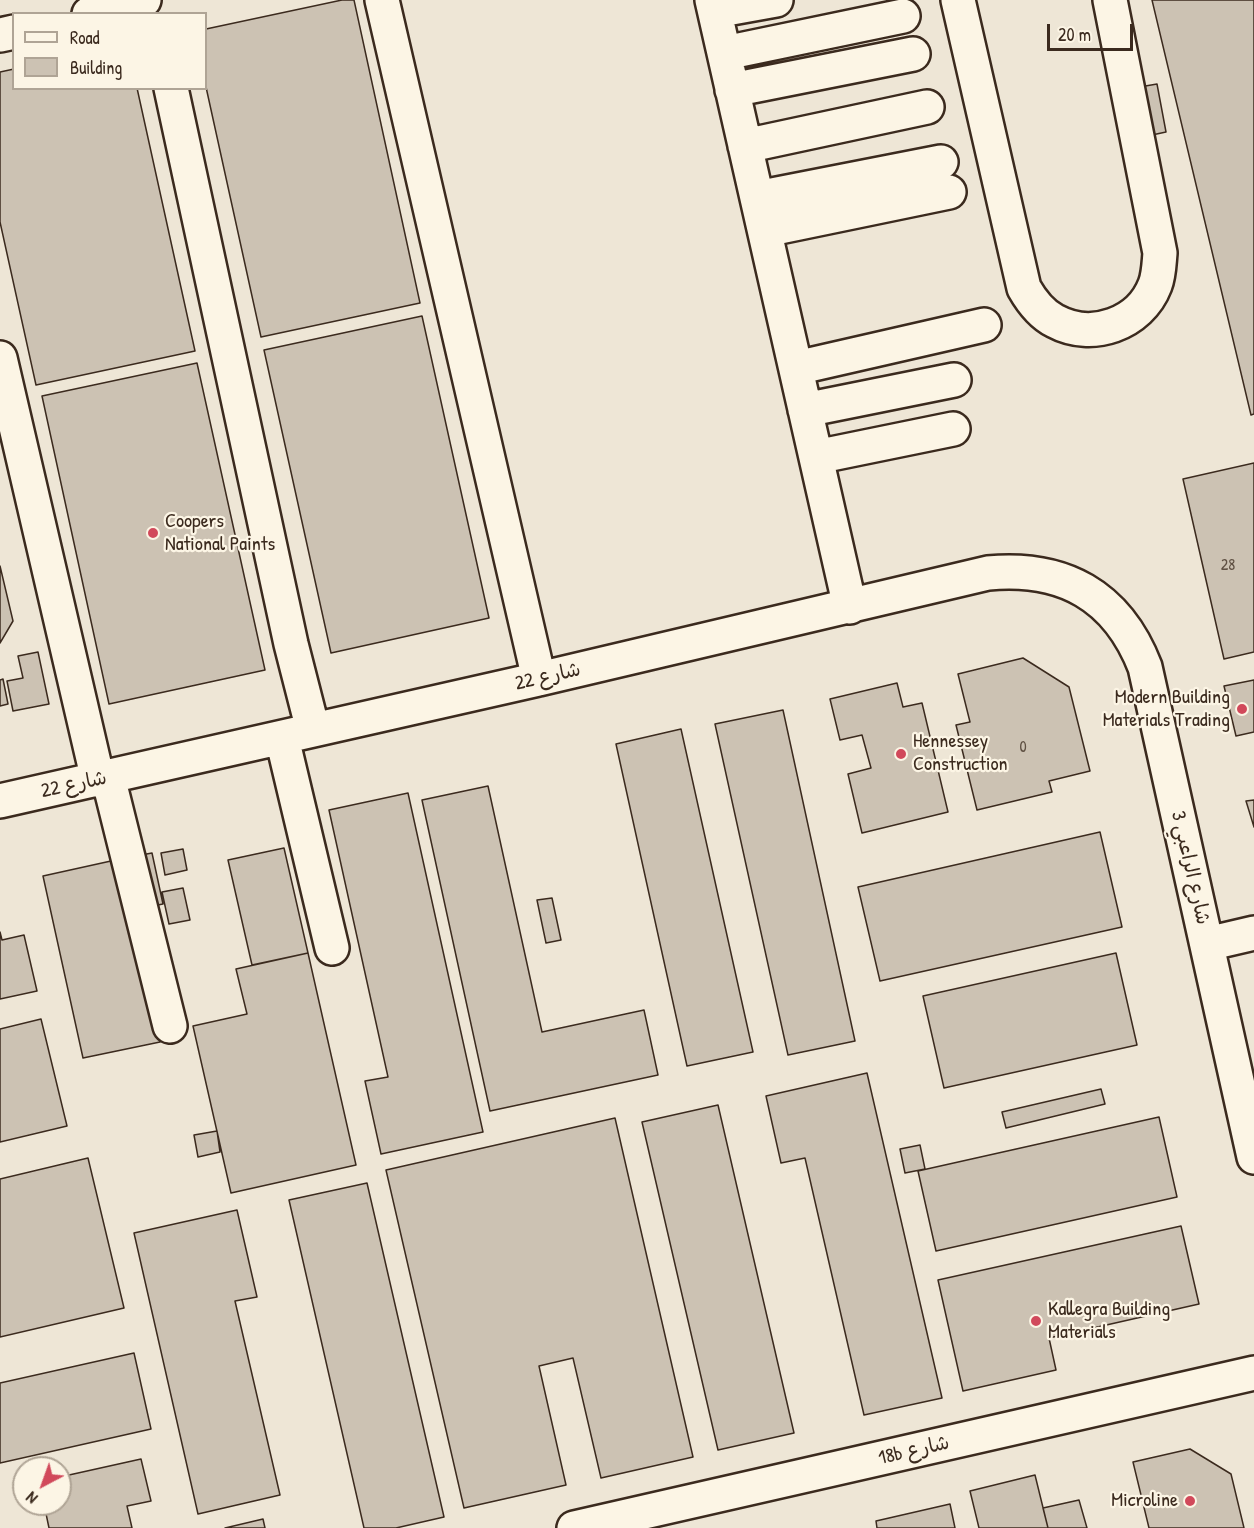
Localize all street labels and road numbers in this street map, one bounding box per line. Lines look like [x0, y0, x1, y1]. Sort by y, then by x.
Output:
street label: شارع 22 [513, 658, 583, 696]
street label: شارع 22 [39, 766, 109, 804]
street label: شارع الراعبي 3 [1165, 809, 1215, 927]
street label: 18b شارع [876, 1431, 952, 1471]

